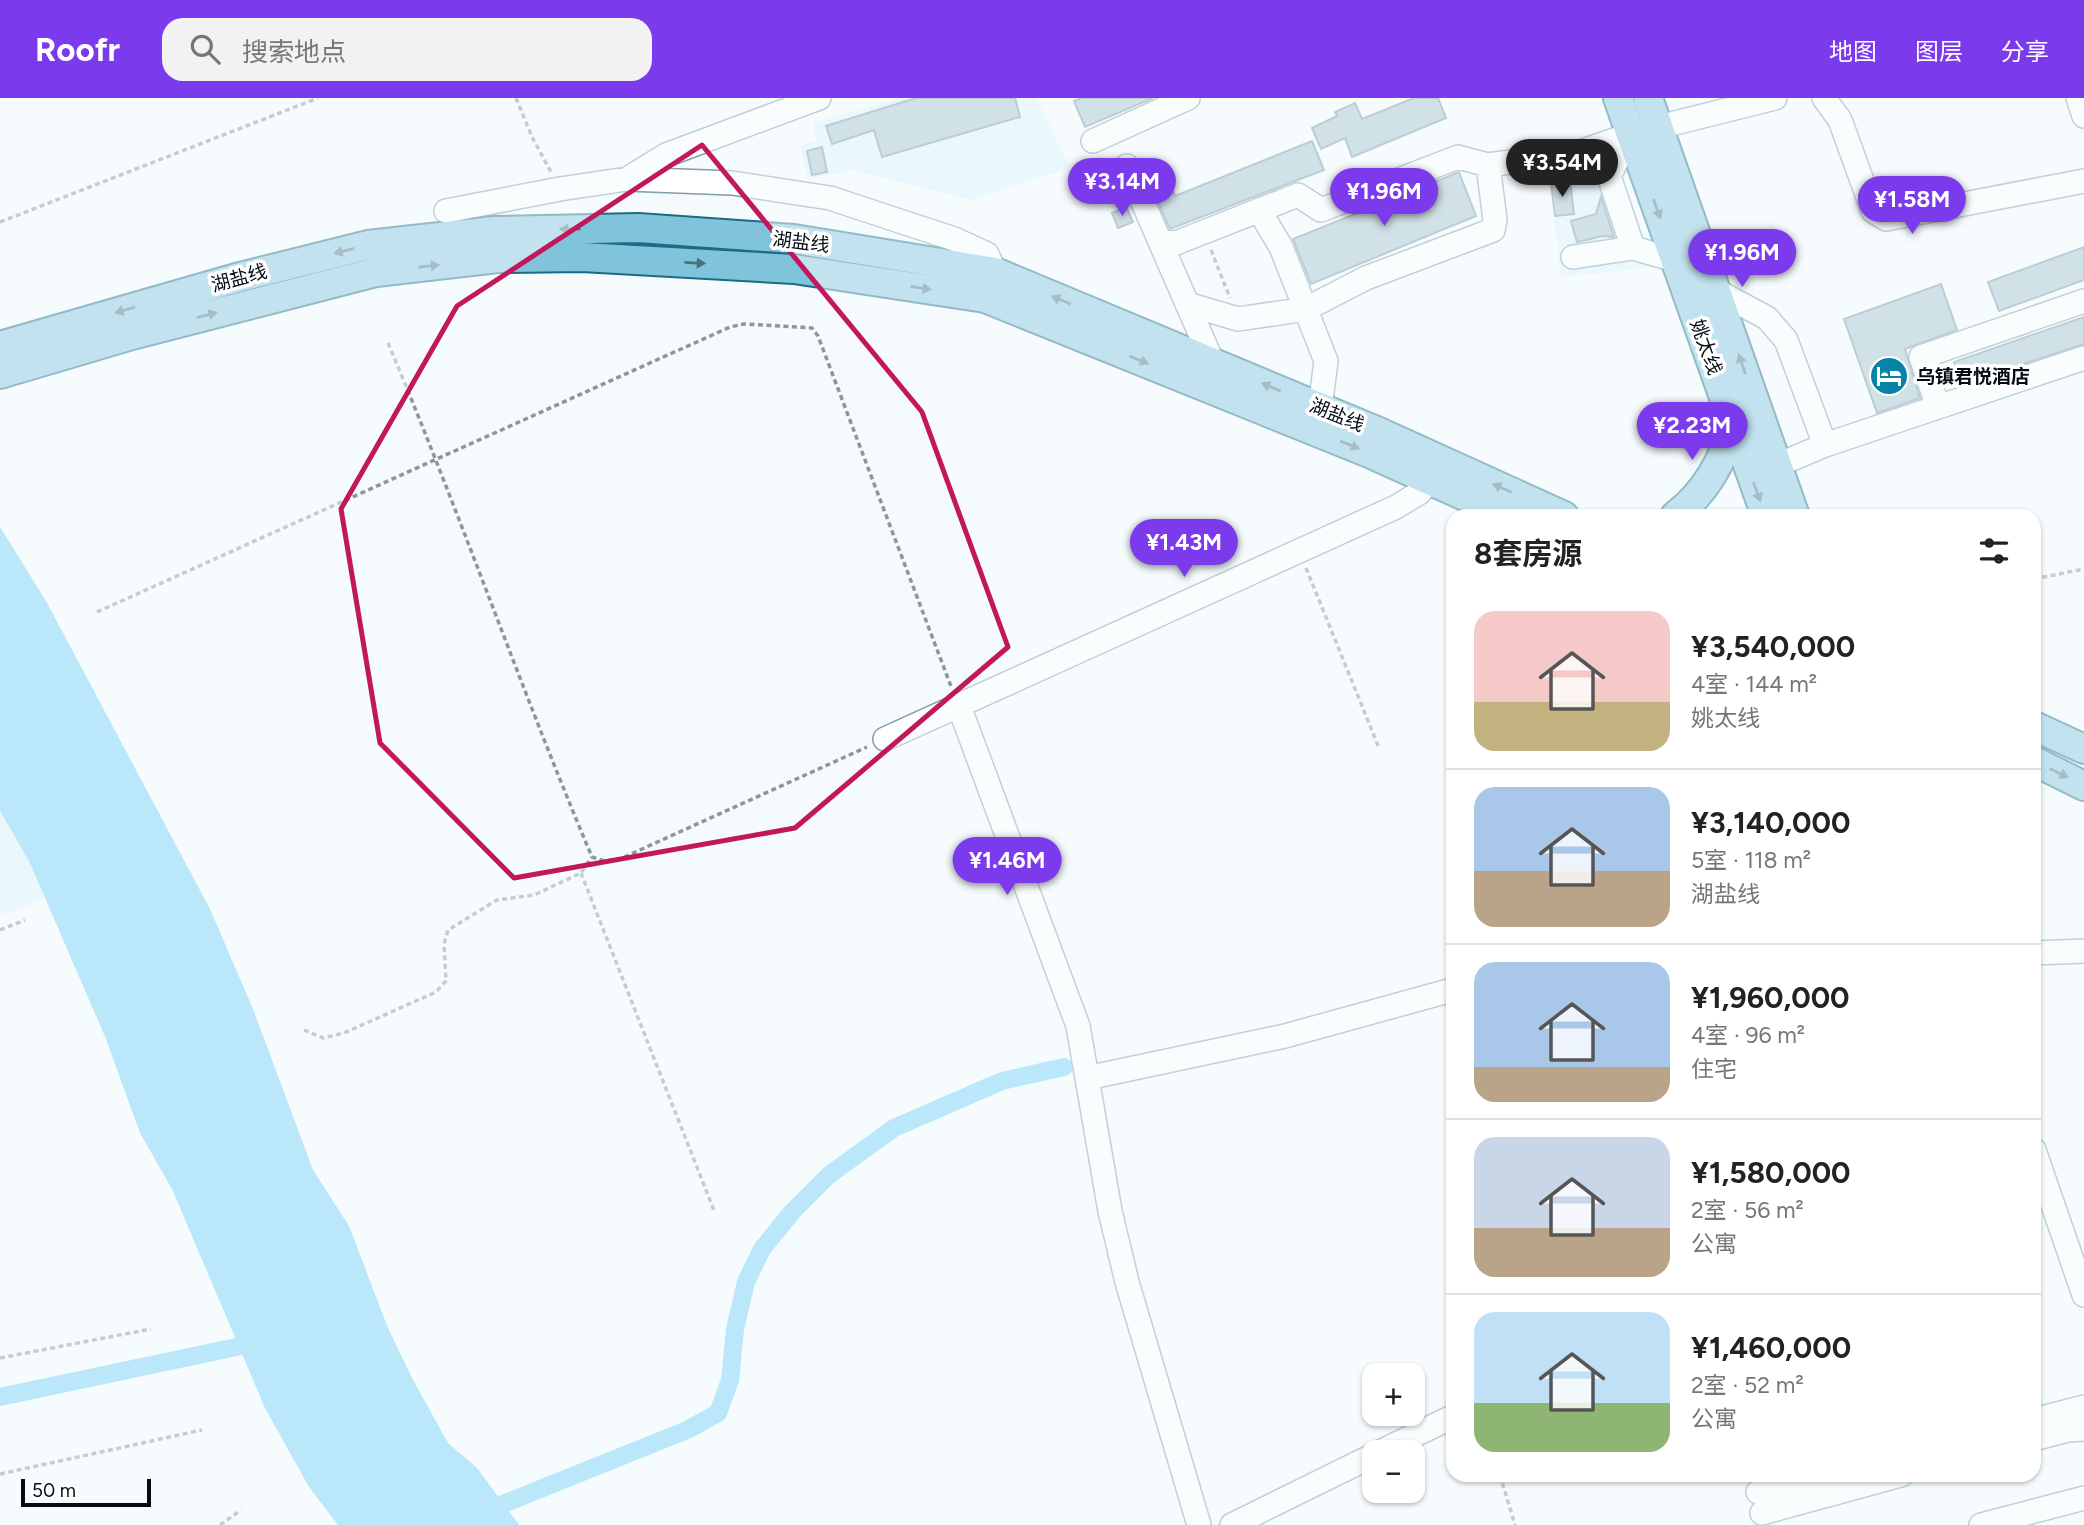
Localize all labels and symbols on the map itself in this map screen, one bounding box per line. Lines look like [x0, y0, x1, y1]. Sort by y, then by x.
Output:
pin: ¥3.54M [1505, 140, 1619, 199]
pin: ¥3.14M [1065, 158, 1179, 218]
pin: ¥1.96M [1327, 169, 1441, 228]
pin: ¥1.58M [1855, 176, 1969, 236]
one-way arrow [1652, 198, 1663, 219]
one-way arrow [559, 224, 581, 235]
street label: 湖盐线 [771, 227, 831, 257]
pin: ¥1.96M [1685, 230, 1799, 289]
one-way arrow [333, 246, 355, 257]
one-way arrow [685, 258, 707, 269]
street label: 湖盐线 [208, 260, 270, 296]
one-way arrow [418, 260, 440, 271]
one-way arrow [910, 283, 932, 294]
one-way arrow [1050, 294, 1071, 305]
one-way arrow [114, 306, 135, 316]
one-way arrow [197, 310, 218, 320]
street label: 姚太线 [1685, 316, 1727, 378]
one-way arrow [1736, 353, 1747, 374]
one-way arrow [1129, 354, 1149, 366]
hotel icon: 乌镇君悦酒店 [1868, 355, 1910, 397]
place label: 乌镇君悦酒店 [1916, 365, 2030, 388]
one-way arrow [1260, 382, 1281, 393]
street label: 湖盐线 [1306, 394, 1368, 436]
pin: ¥2.23M [1635, 402, 1749, 462]
one-way arrow [1339, 440, 1360, 451]
one-way arrow [1492, 482, 1512, 494]
one-way arrow [1752, 482, 1763, 503]
pin: ¥1.43M [1127, 519, 1241, 579]
one-way arrow [2049, 768, 2069, 779]
pin: ¥1.46M [950, 838, 1064, 897]
scale bar [21, 1476, 150, 1508]

